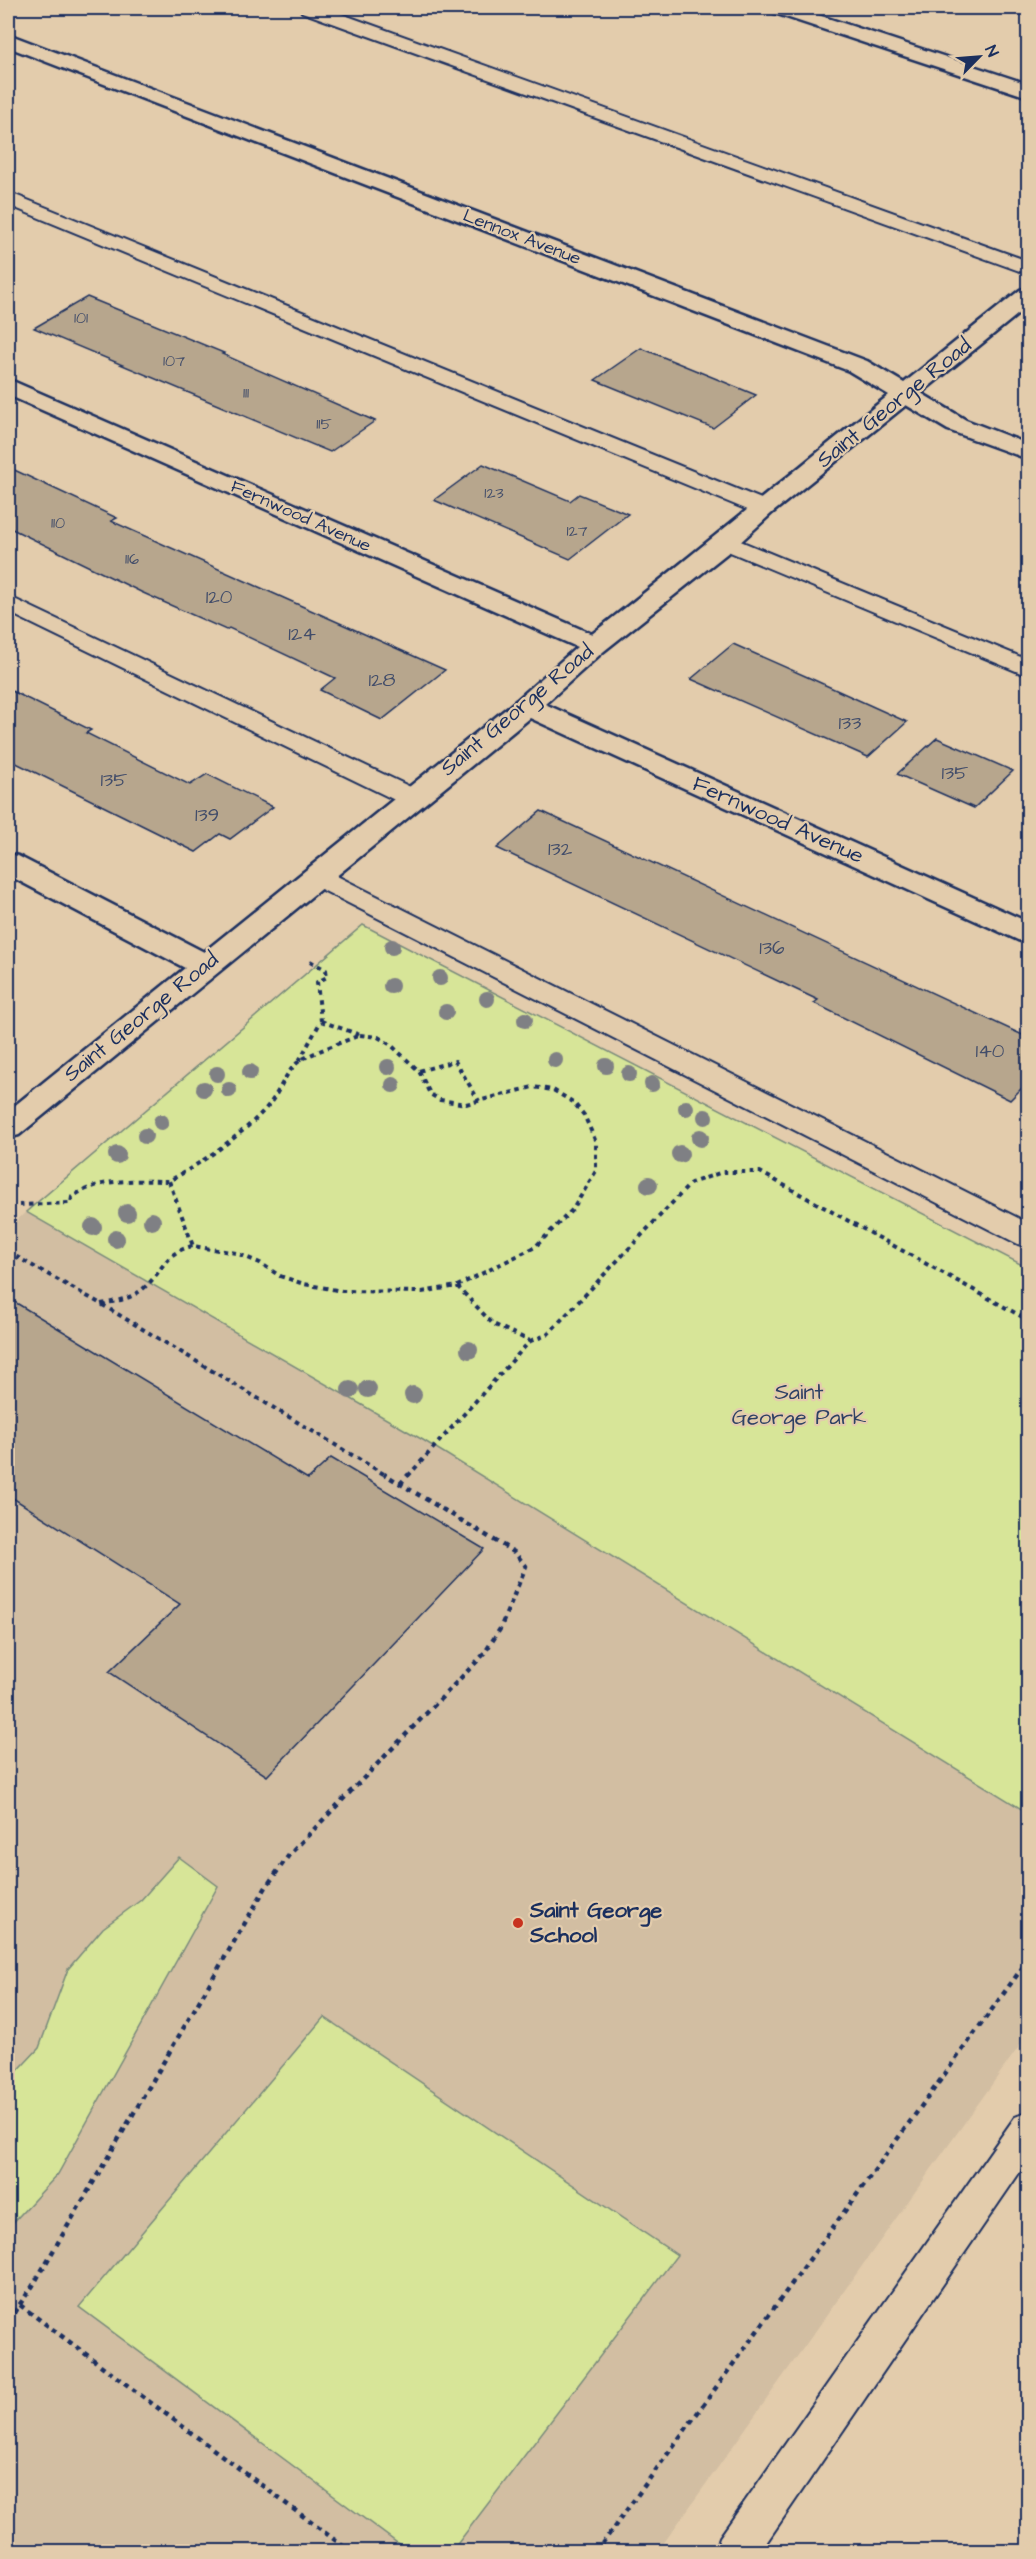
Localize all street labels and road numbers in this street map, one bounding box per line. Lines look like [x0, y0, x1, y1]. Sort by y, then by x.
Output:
street label: Lennox Avenue [459, 203, 585, 271]
street label: Saint George Road [810, 331, 979, 476]
street label: Fernwood Avenue [227, 474, 375, 558]
street label: Saint George Road [434, 637, 601, 784]
street label: Fernwood Avenue [687, 768, 869, 872]
street label: Saint George Road [57, 945, 226, 1090]

